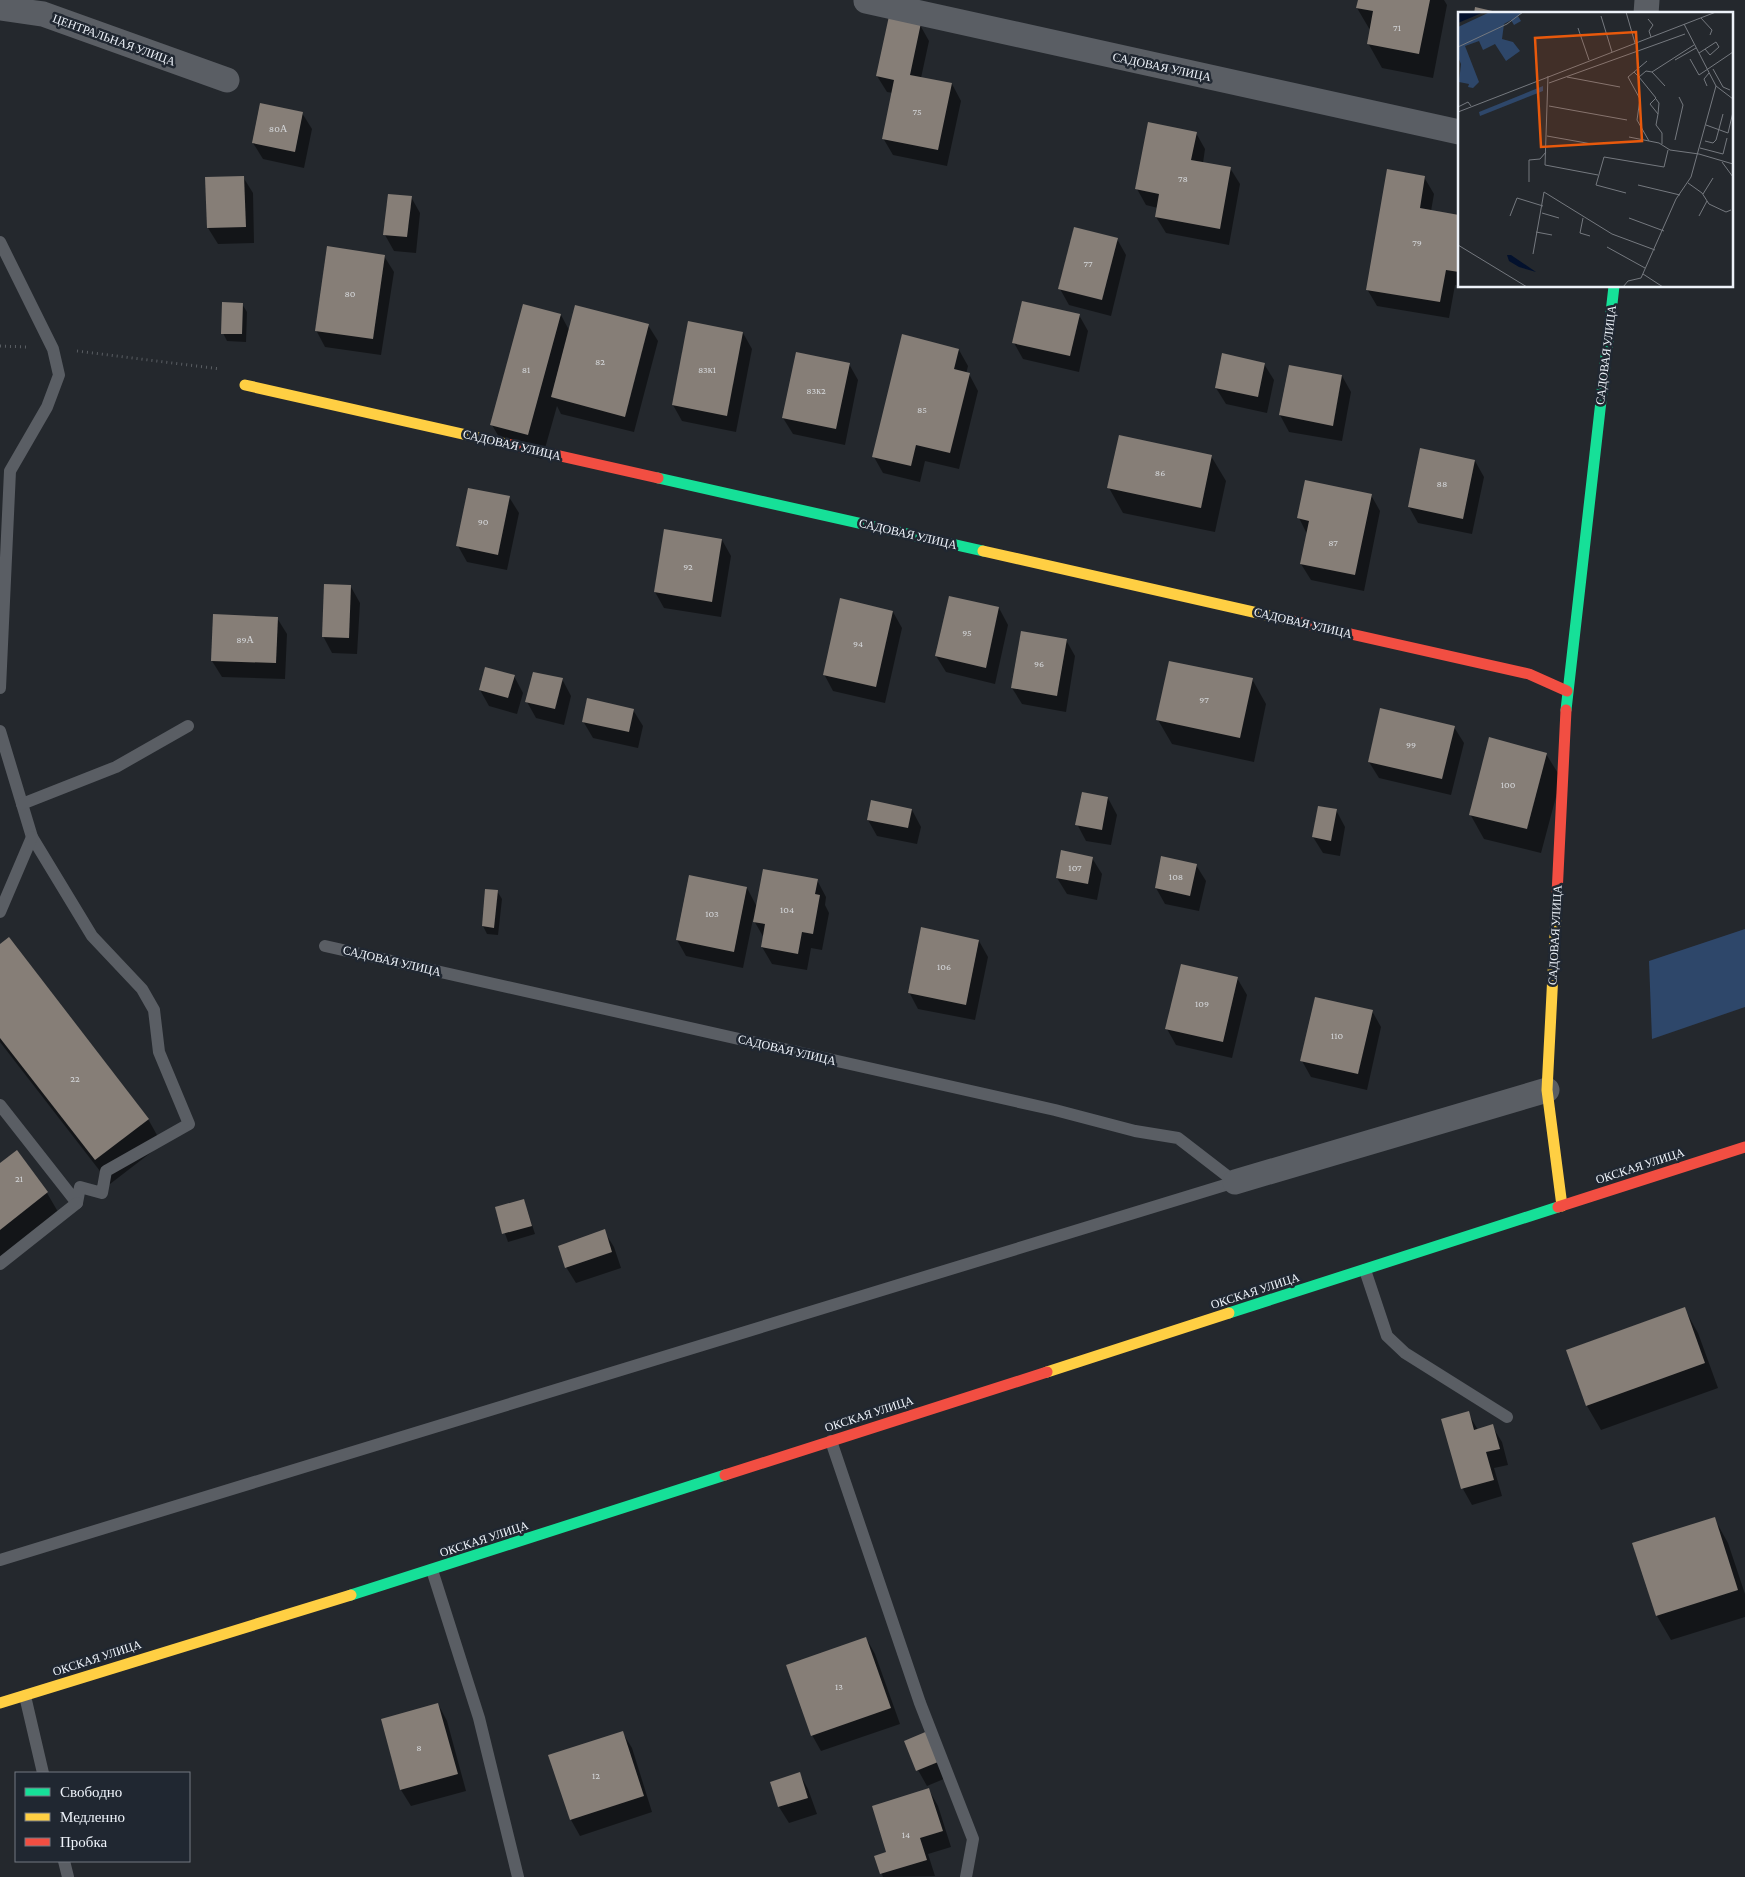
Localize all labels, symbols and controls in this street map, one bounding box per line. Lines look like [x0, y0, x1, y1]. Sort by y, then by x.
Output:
street label: ЦЕНТРАЛЬНАЯ УЛИЦА [51, 11, 178, 69]
inset map [1458, 12, 1732, 288]
house number: 71 [1393, 22, 1401, 33]
street label: САДОВАЯ УЛИЦА [1111, 50, 1213, 84]
house number: 75 [912, 106, 922, 117]
house number: 80А [269, 123, 288, 134]
house number: 78 [1178, 173, 1188, 184]
house number: 79 [1412, 237, 1422, 248]
house number: 77 [1083, 258, 1093, 269]
house number: 80 [344, 288, 356, 299]
street label: САДОВАЯ УЛИЦА [1593, 304, 1619, 406]
house number: 82 [595, 356, 605, 367]
house number: 81 [522, 364, 530, 375]
house number: 83к1 [698, 364, 716, 375]
house number: 83к2 [806, 385, 826, 396]
house number: 85 [917, 404, 927, 415]
street label: САДОВАЯ УЛИЦА [462, 427, 563, 463]
house number: 86 [1155, 467, 1165, 478]
house number: 88 [1437, 478, 1447, 489]
house number: 90 [478, 516, 489, 527]
street label: САДОВАЯ УЛИЦА [858, 516, 959, 552]
house number: 87 [1328, 537, 1338, 548]
house number: 92 [683, 561, 693, 572]
street label: САДОВАЯ УЛИЦА [1253, 605, 1354, 641]
house number: 95 [962, 627, 972, 638]
house number: 89А [236, 634, 255, 645]
house number: 94 [853, 638, 863, 649]
house number: 96 [1034, 658, 1044, 669]
house number: 97 [1199, 694, 1209, 705]
house number: 99 [1406, 739, 1416, 750]
house number: 100 [1501, 779, 1516, 790]
house number: 107 [1068, 862, 1082, 873]
house number: 108 [1169, 871, 1183, 882]
street label: САДОВАЯ УЛИЦА [1545, 884, 1565, 985]
house number: 104 [780, 904, 794, 915]
house number: 103 [705, 908, 719, 919]
street label: САДОВАЯ УЛИЦА [342, 943, 443, 979]
house number: 106 [937, 961, 951, 972]
house number: 109 [1195, 998, 1209, 1009]
house number: 110 [1331, 1030, 1343, 1041]
street label: САДОВАЯ УЛИЦА [737, 1032, 838, 1068]
house number: 22 [70, 1073, 80, 1084]
street label: ОКСКАЯ УЛИЦА [1594, 1145, 1687, 1187]
house number: 21 [15, 1173, 23, 1184]
street label: ОКСКАЯ УЛИЦА [1209, 1270, 1302, 1312]
street label: ОКСКАЯ УЛИЦА [823, 1393, 916, 1435]
street label: ОКСКАЯ УЛИЦА [438, 1518, 531, 1560]
street label: ОКСКАЯ УЛИЦА [51, 1637, 144, 1679]
house number: 13 [835, 1681, 843, 1692]
house number: 8 [416, 1742, 422, 1753]
house number: 12 [592, 1770, 600, 1781]
legend [15, 1772, 190, 1862]
text: Свободно [60, 1784, 122, 1800]
text: Медленно [60, 1809, 125, 1825]
house number: 14 [902, 1829, 910, 1840]
text: Пробка [60, 1834, 108, 1850]

